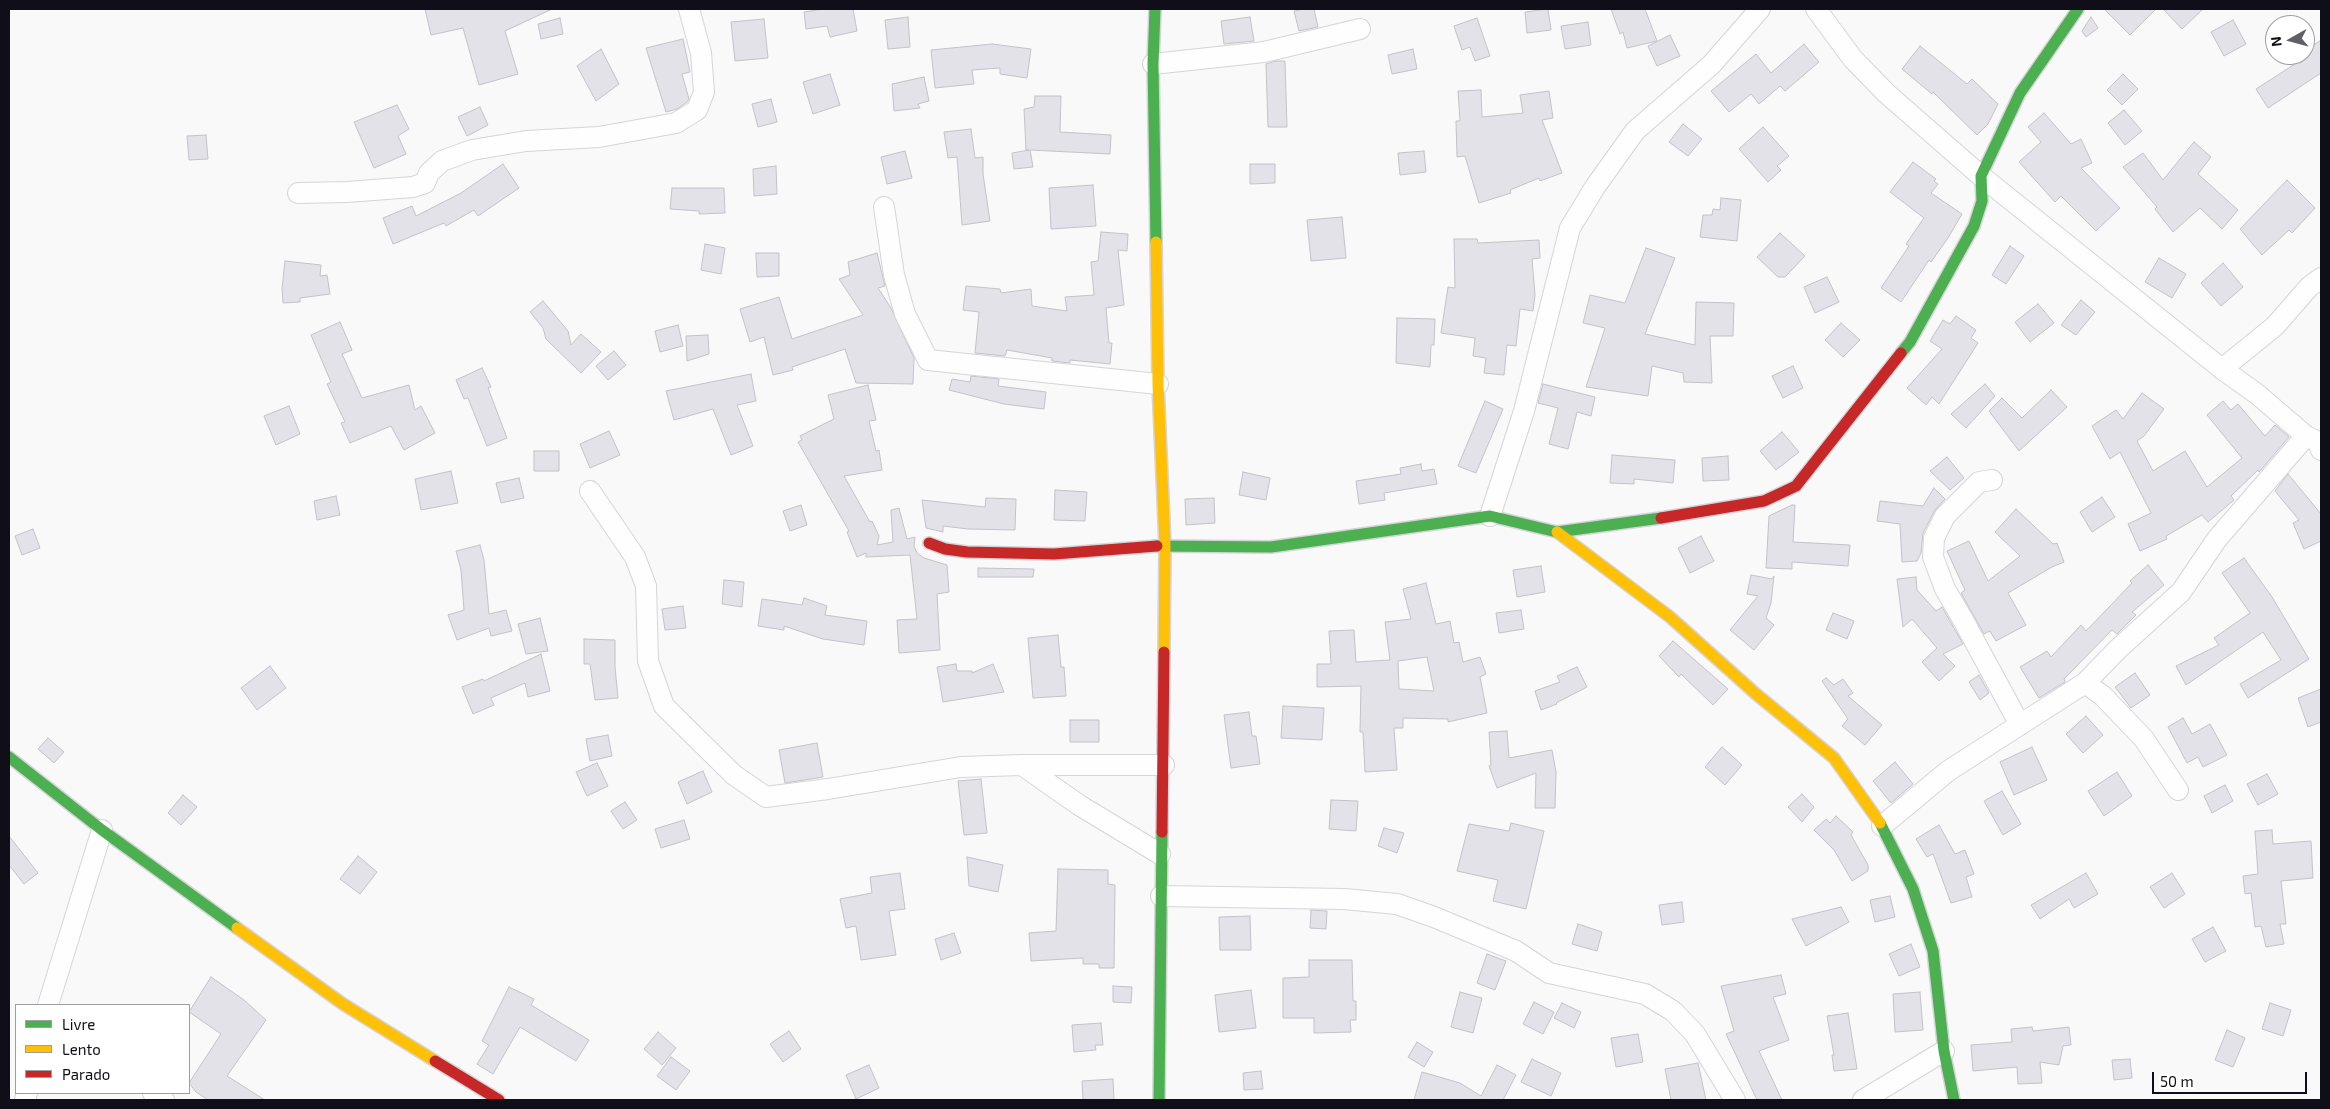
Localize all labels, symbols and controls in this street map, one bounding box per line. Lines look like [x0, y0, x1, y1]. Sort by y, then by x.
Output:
north arrow [2265, 15, 2315, 65]
text: N [2267, 36, 2285, 48]
legend [15, 1004, 190, 1094]
text: Livre [62, 1015, 95, 1033]
text: Lento [62, 1040, 101, 1058]
scale bar [2155, 1062, 2310, 1094]
text: Parado [62, 1065, 110, 1083]
text: 50 m [2160, 1072, 2194, 1090]

